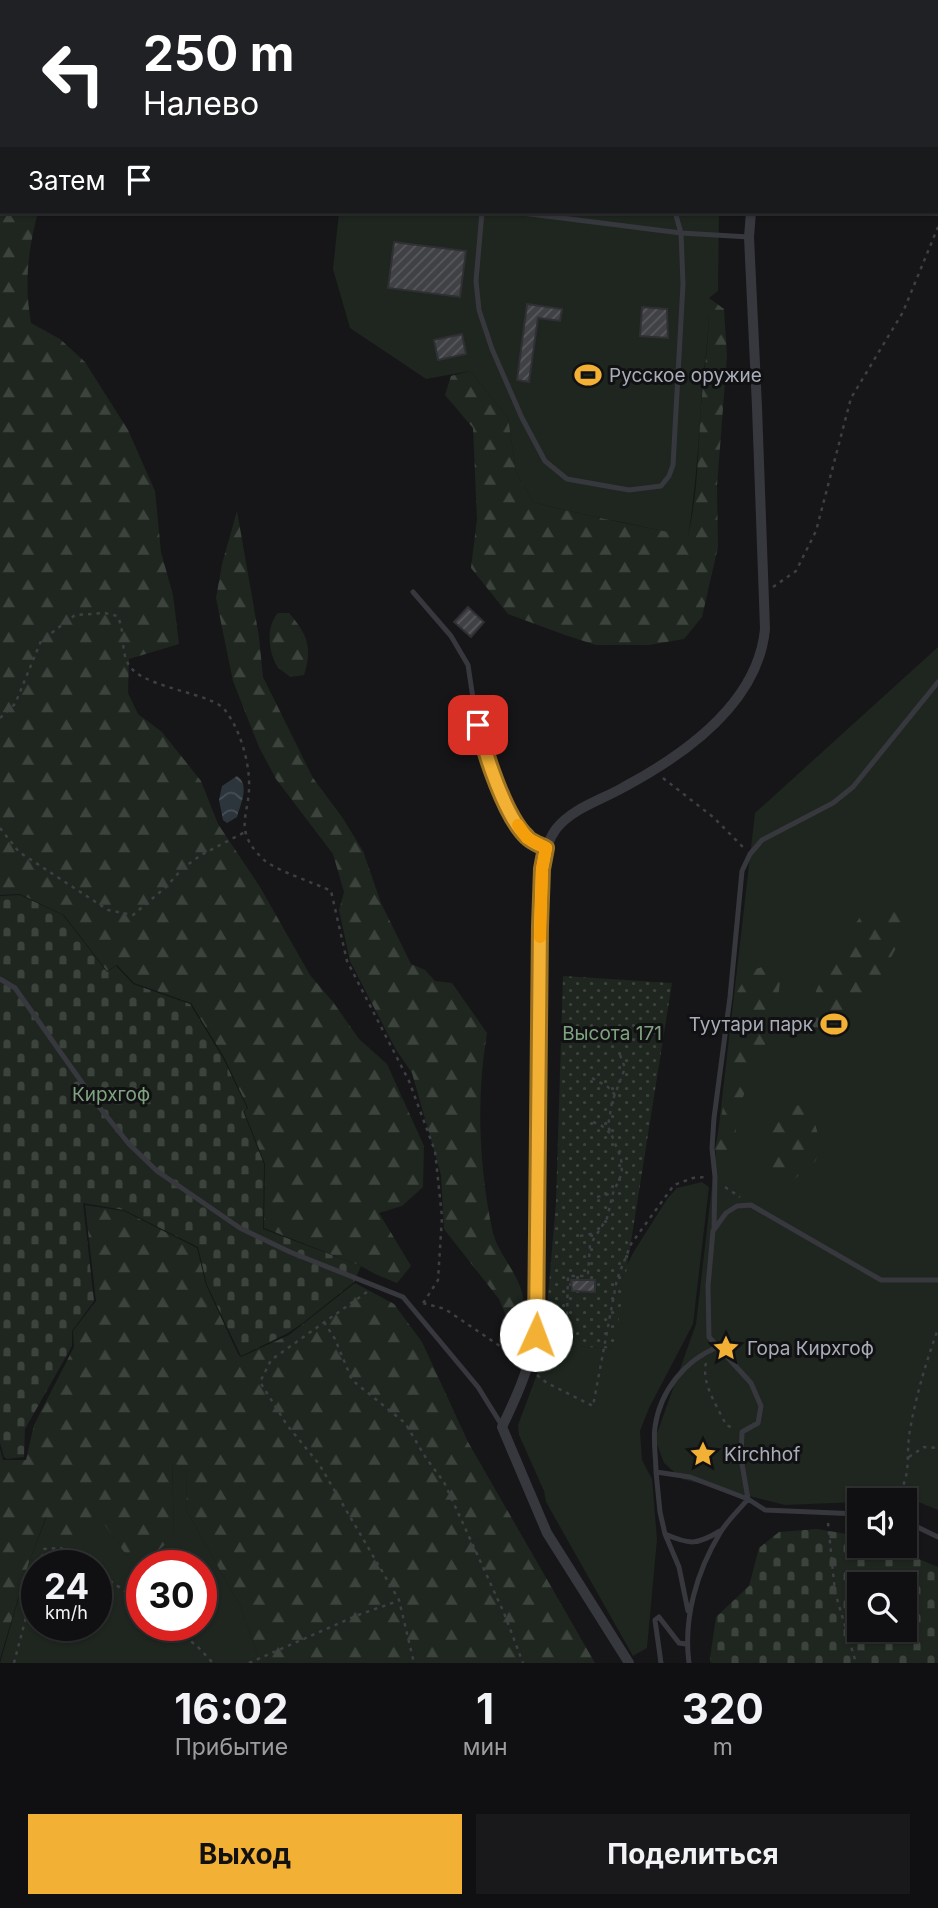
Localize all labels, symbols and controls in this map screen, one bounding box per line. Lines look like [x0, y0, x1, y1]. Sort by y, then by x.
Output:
text: 250 m [143, 24, 295, 83]
icon: left [28, 28, 119, 119]
text: Налево [143, 84, 259, 123]
icon: arrive [120, 161, 158, 199]
text: Затем [28, 165, 106, 196]
sports icon: Русское оружие [573, 360, 603, 390]
place label: Русское оружие [609, 364, 762, 387]
pin [448, 695, 508, 755]
icon: arrive [459, 706, 497, 744]
sports icon: Туутари парк [819, 1009, 849, 1039]
place label: Туутари парк [689, 1013, 814, 1036]
park label: Высота 171 [562, 1022, 662, 1045]
park label: Кирхгоф [72, 1083, 150, 1106]
position arrow [499, 1298, 573, 1372]
place icon: Гора Кирхгоф [711, 1333, 741, 1363]
place label: Гора Кирхгоф [747, 1337, 874, 1360]
place icon: Kirchhof [688, 1439, 718, 1469]
place label: Kirchhof [724, 1443, 800, 1466]
map controls [847, 1488, 917, 1642]
button: sound [847, 1488, 917, 1558]
speed limit sign: 30 [126, 1550, 217, 1641]
text: 24 [44, 1565, 89, 1607]
button: search [847, 1572, 917, 1642]
text: km/h [45, 1602, 88, 1623]
text: 16:02 [174, 1683, 288, 1734]
text: 1 [476, 1683, 494, 1734]
text: 320 [682, 1683, 764, 1734]
text: Прибытие [175, 1733, 288, 1761]
text: мин [463, 1733, 508, 1761]
text: m [713, 1733, 733, 1761]
button: Выход [28, 1814, 462, 1894]
button: Поделиться [476, 1814, 910, 1894]

